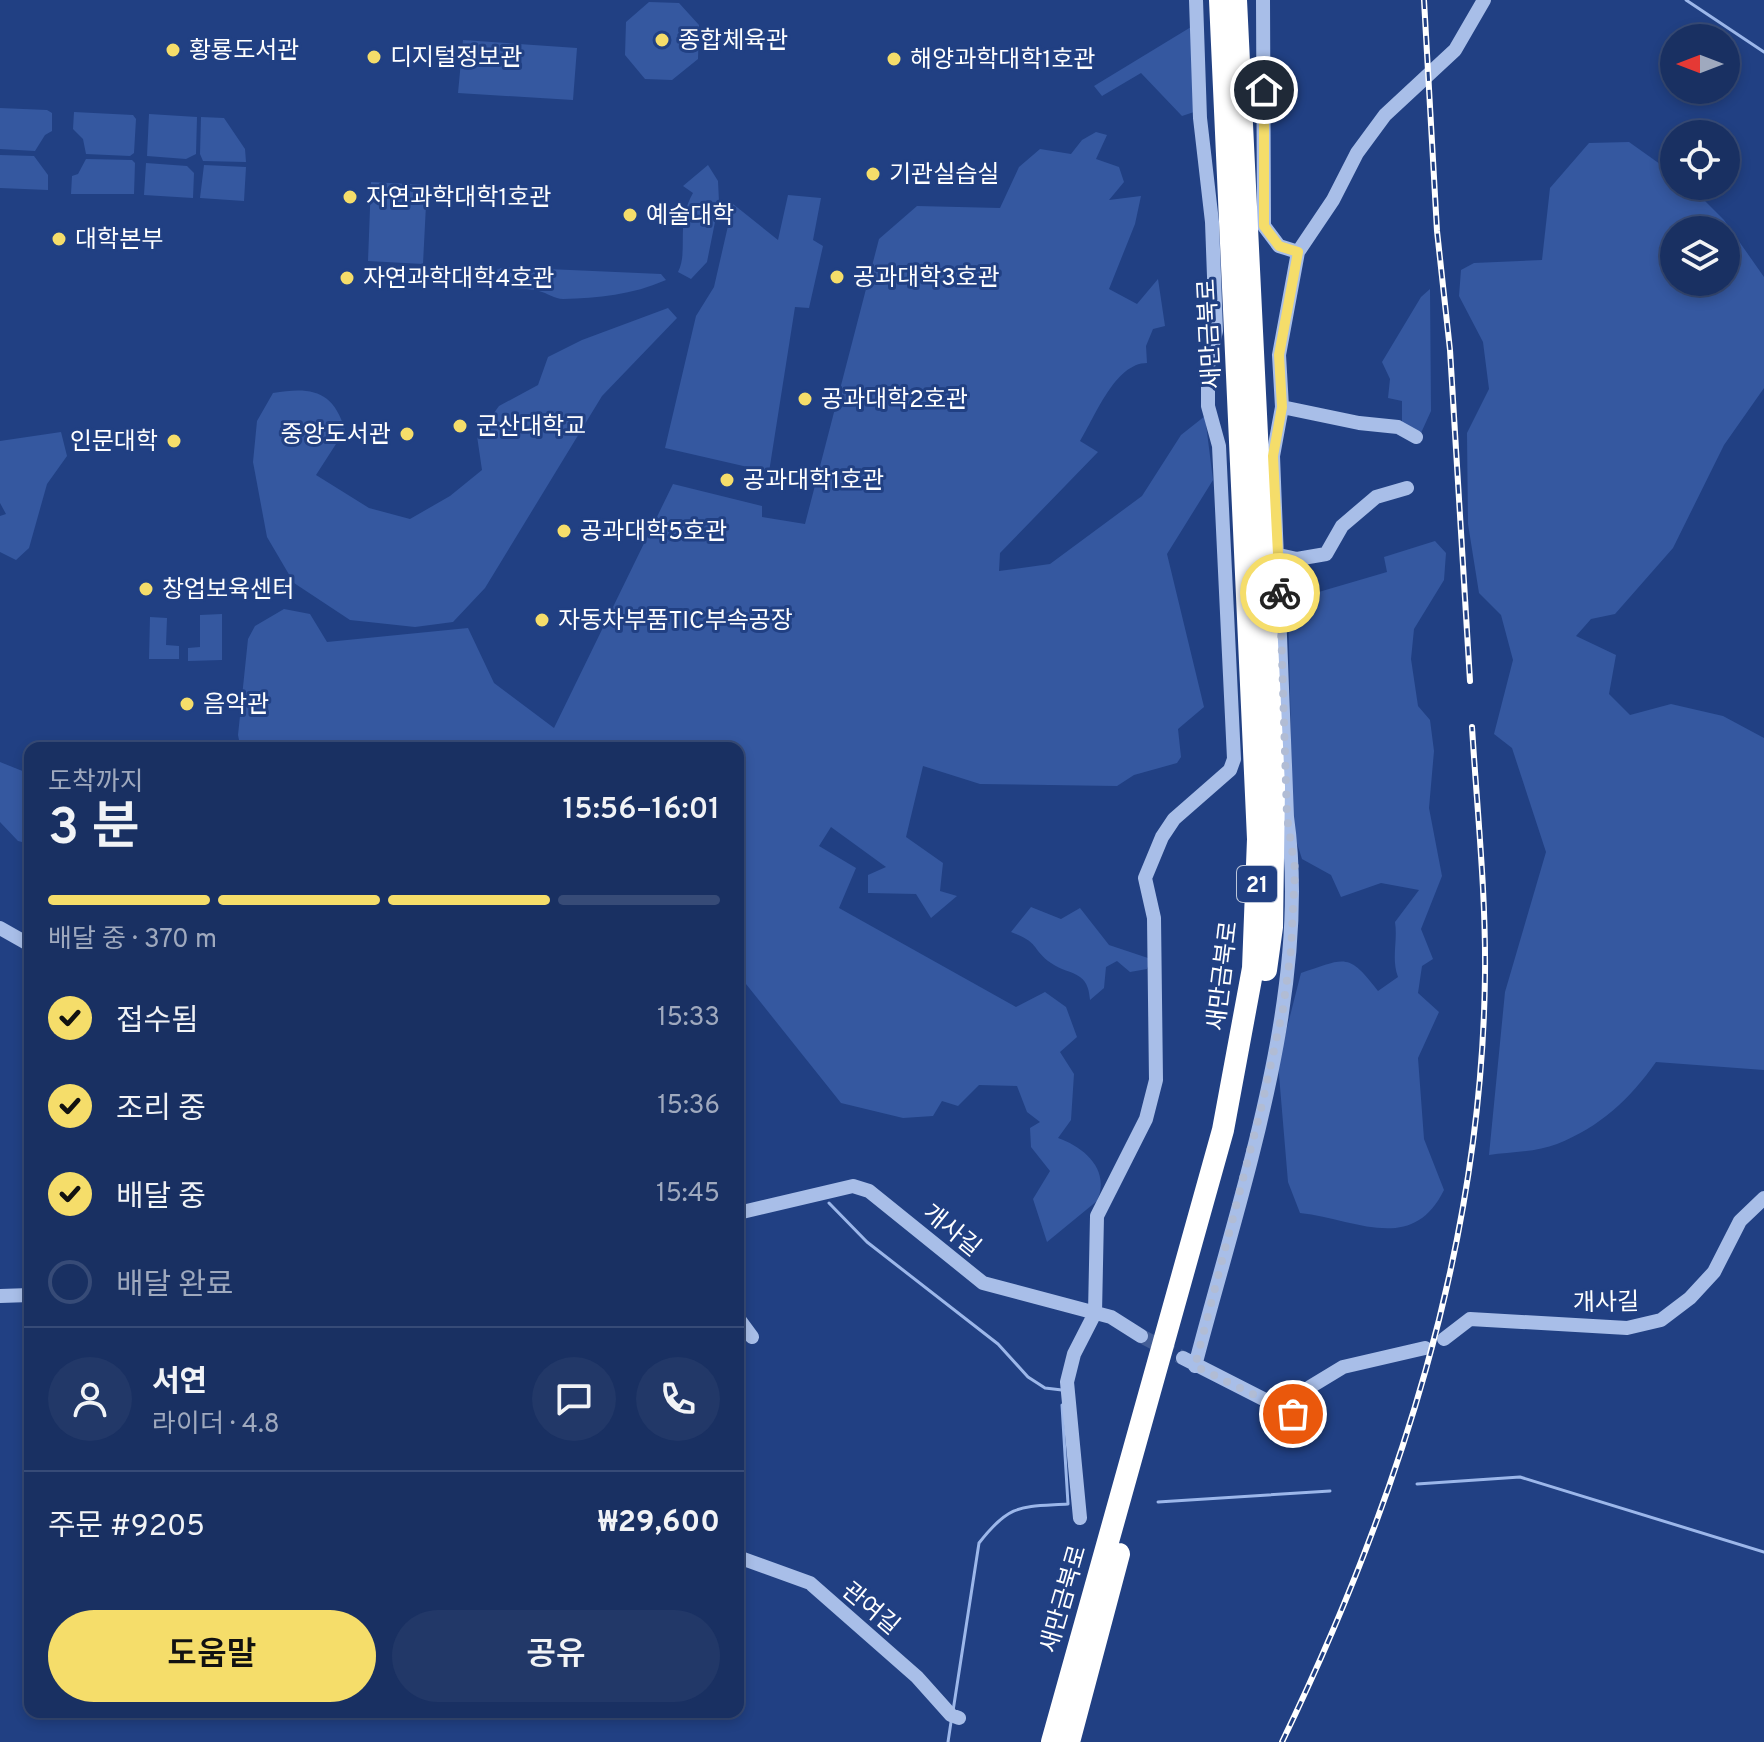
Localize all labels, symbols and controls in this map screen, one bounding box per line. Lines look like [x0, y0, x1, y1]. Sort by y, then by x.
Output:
north arrow [1660, 24, 1740, 104]
map controls [1660, 24, 1740, 296]
place label: 종합체육관 [678, 27, 788, 57]
marker: 종합체육관 [653, 31, 671, 49]
place label: 황룡도서관 [189, 37, 299, 67]
marker: 황룡도서관 [164, 41, 182, 59]
place label: 디지털정보관 [390, 44, 522, 74]
place label: 해양과학대학1호관 [910, 46, 1096, 76]
marker: 디지털정보관 [365, 48, 383, 66]
marker: 해양과학대학1호관 [885, 50, 903, 68]
pin [1230, 56, 1298, 124]
icon: home [1242, 68, 1286, 112]
button: locate [1660, 120, 1740, 200]
place label: 기관실습실 [889, 161, 999, 191]
marker: 기관실습실 [864, 165, 882, 183]
place label: 자연과학대학1호관 [366, 184, 552, 214]
marker: 자연과학대학1호관 [341, 188, 359, 206]
place label: 예술대학 [646, 202, 734, 232]
marker: 예술대학 [621, 206, 639, 224]
button: layers [1660, 216, 1740, 296]
place label: 대학본부 [75, 226, 163, 256]
marker: 대학본부 [50, 230, 68, 248]
place label: 공과대학3호관 [853, 264, 1000, 294]
place label: 자연과학대학4호관 [363, 265, 555, 295]
marker: 공과대학3호관 [828, 268, 846, 286]
marker: 자연과학대학4호관 [338, 269, 356, 287]
street label: 새만금북로 [1193, 278, 1229, 390]
place label: 공과대학2호관 [821, 386, 968, 416]
marker: 공과대학2호관 [796, 390, 814, 408]
place label: 군산대학교 [476, 413, 586, 443]
marker: 군산대학교 [451, 417, 469, 435]
place label: 중앙도서관 [281, 421, 391, 451]
marker: 중앙도서관 [398, 425, 416, 443]
place label: 인문대학 [70, 428, 158, 458]
marker: 인문대학 [165, 432, 183, 450]
place label: 공과대학1호관 [743, 467, 884, 497]
marker: 공과대학1호관 [718, 471, 736, 489]
place label: 공과대학5호관 [580, 518, 727, 548]
marker: 공과대학5호관 [555, 522, 573, 540]
courier [1240, 553, 1320, 633]
icon: bike [1258, 571, 1302, 615]
place label: 창업보육센터 [162, 576, 294, 606]
marker: 창업보육센터 [137, 580, 155, 598]
place label: 자동차부품TIC부속공장 [558, 607, 793, 637]
marker: 자동차부품TIC부속공장 [533, 611, 551, 629]
place label: 음악관 [203, 691, 269, 721]
marker: 음악관 [178, 695, 196, 713]
text: 도착까지 [48, 767, 144, 800]
text: 15:56–16:01 [563, 792, 720, 829]
text: 3 분 [48, 797, 140, 863]
road number: 21 [1237, 866, 1277, 902]
street label: 새만금북로 [1202, 920, 1246, 1033]
text: 배달 중 · 370 m [48, 924, 217, 957]
icon: check [48, 996, 92, 1040]
text: 15:33 [657, 1002, 720, 1035]
text: 접수됨 [116, 1004, 199, 1041]
icon: check [48, 1084, 92, 1128]
text: 15:36 [657, 1090, 720, 1123]
text: 조리 중 [116, 1092, 206, 1129]
icon: check [48, 1172, 92, 1216]
text: 15:45 [656, 1178, 720, 1211]
text: 배달 중 [116, 1180, 206, 1217]
street label: 개사길 [916, 1199, 986, 1264]
text: 배달 완료 [116, 1268, 233, 1305]
street label: 개사길 [1573, 1288, 1639, 1320]
button: person [48, 1357, 132, 1441]
button: chat [532, 1357, 616, 1441]
button: phone [636, 1357, 720, 1441]
text: 서연 [152, 1365, 207, 1402]
pin [1259, 1380, 1327, 1448]
icon: bag [1271, 1392, 1315, 1436]
text: 라이더 · 4.8 [152, 1409, 280, 1442]
text: ₩29,600 [598, 1505, 720, 1542]
text: 주문 #9205 [48, 1509, 205, 1546]
street label: 새만금북로 [1035, 1542, 1095, 1657]
street label: 관여길 [835, 1577, 905, 1642]
button: 도움말 [48, 1610, 376, 1702]
button: 공유 [392, 1610, 720, 1702]

